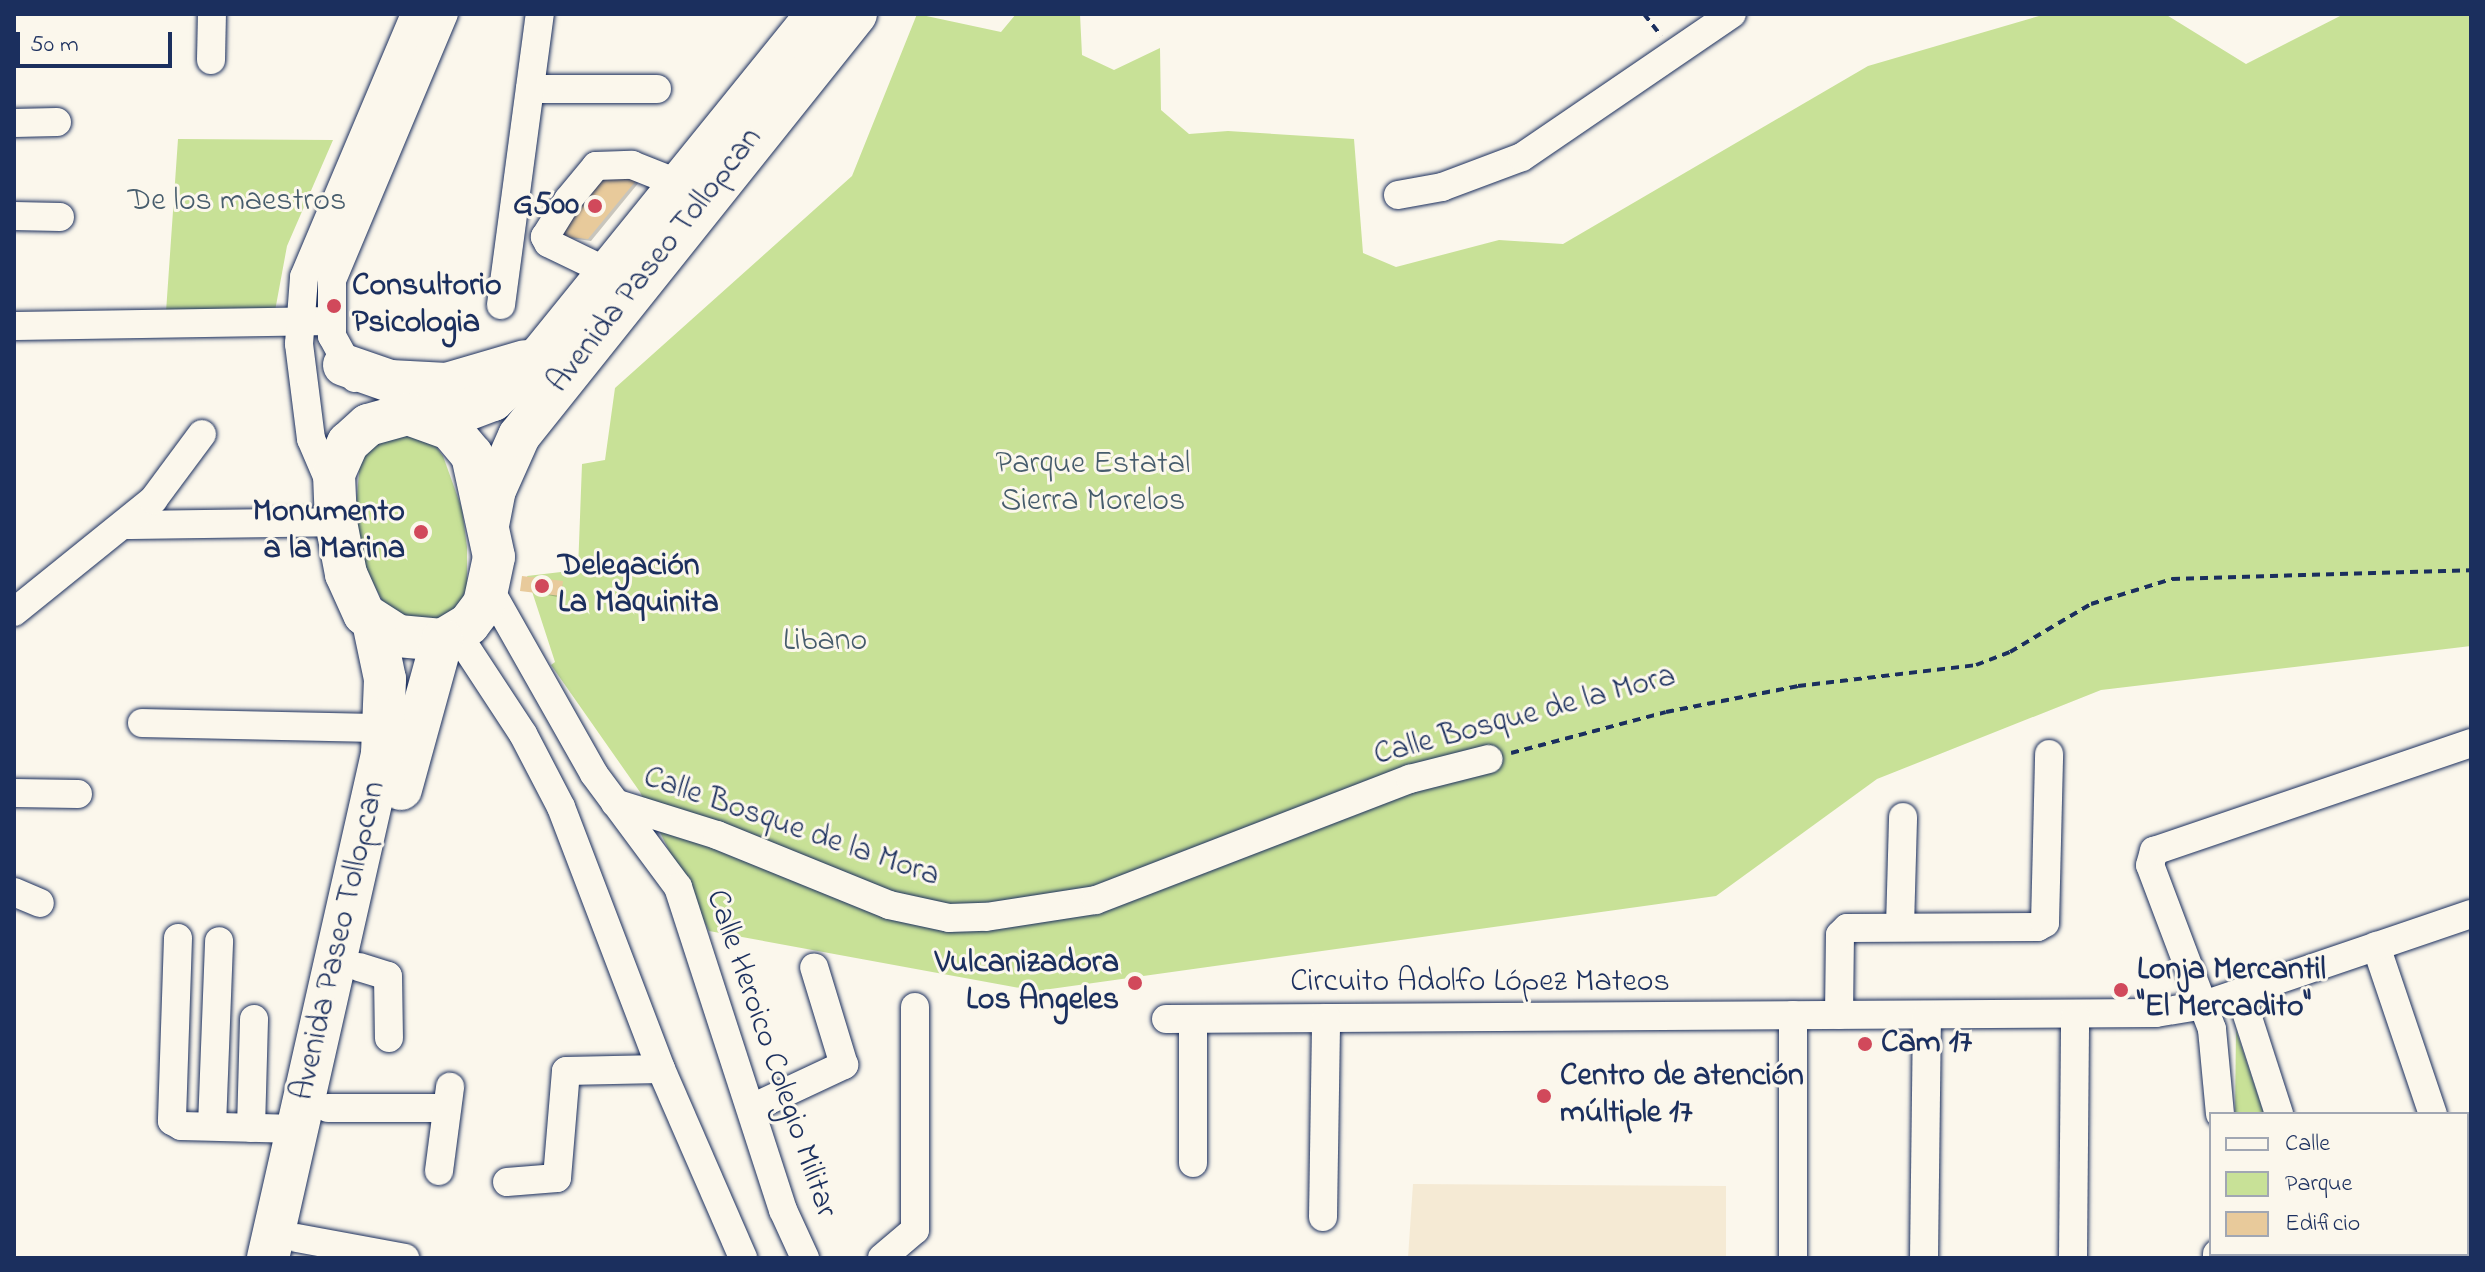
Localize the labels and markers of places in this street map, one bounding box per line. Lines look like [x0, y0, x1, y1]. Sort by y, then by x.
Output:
place label: G500 [513, 187, 579, 225]
marker: G500 [586, 197, 604, 215]
place label: Consultorio Psicologia [352, 269, 502, 344]
marker: Consultorio Psicologia [323, 295, 345, 317]
place label: Monumento a la Marina [253, 495, 405, 570]
marker: Monumento a la Marina [412, 523, 430, 541]
place label: Delegación La Maquinita [558, 549, 719, 624]
marker: Delegación La Maquinita [533, 577, 551, 595]
place label: Vulcanizadora Los Angeles [935, 946, 1119, 1021]
place label: Lonja Mercantil "El Mercadito" [2137, 953, 2326, 1028]
marker: Vulcanizadora Los Angeles [1126, 974, 1144, 992]
marker: Lonja Mercantil "El Mercadito" [2112, 981, 2130, 999]
place label: Cam 17 [1881, 1025, 1972, 1063]
marker: Cam 17 [1856, 1035, 1874, 1053]
place label: Centro de atención múltiple 17 [1560, 1059, 1804, 1134]
marker: Centro de atención múltiple 17 [1535, 1087, 1553, 1105]

